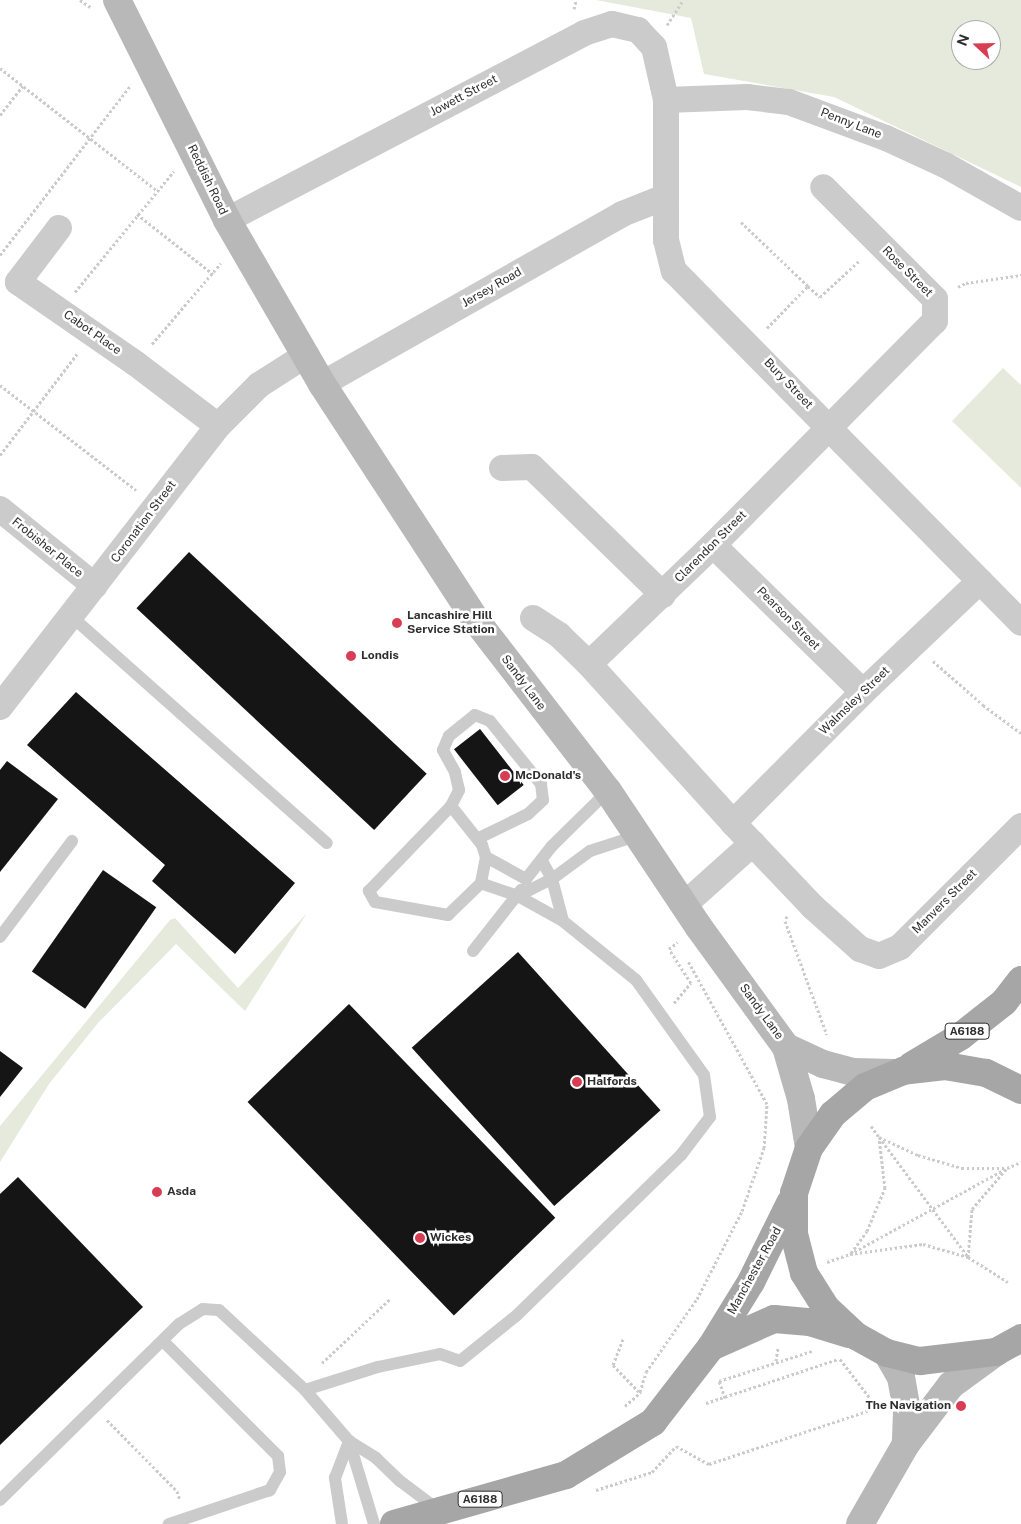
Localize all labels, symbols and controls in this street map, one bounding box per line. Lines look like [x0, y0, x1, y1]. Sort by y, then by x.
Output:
north arrow [951, 20, 1001, 70]
text: N [953, 32, 972, 48]
street label: Jowett Street [428, 72, 500, 120]
street label: Penny Lane [818, 106, 884, 142]
street label: Reddish Road [184, 143, 230, 217]
street label: Rose Street [879, 244, 935, 300]
street label: Jersey Road [460, 265, 524, 311]
street label: Cabot Place [60, 308, 124, 358]
street label: Bury Street [760, 356, 816, 412]
street label: Coronation Street [108, 478, 180, 566]
street label: Clarendon Street [672, 508, 750, 586]
street label: Frobisher Place [9, 515, 85, 581]
street label: Pearson Street [753, 584, 823, 654]
place label: Lancashire Hill Service Station [407, 609, 495, 637]
marker: Lancashire Hill Service Station [391, 617, 403, 629]
place label: Londis [361, 649, 399, 663]
marker: Londis [345, 650, 357, 662]
street label: Sandy Lane [498, 653, 548, 713]
street label: Walmsley Street [817, 664, 893, 738]
place label: McDonald's [515, 769, 581, 783]
marker: McDonald's [499, 770, 511, 782]
street label: Manvers Street [910, 867, 980, 937]
street label: Sandy Lane [736, 981, 786, 1043]
road number: A6188 [944, 1022, 990, 1040]
place label: Halfords [587, 1075, 637, 1089]
marker: Halfords [571, 1076, 583, 1088]
place label: Asda [167, 1185, 196, 1199]
marker: Asda [151, 1186, 163, 1198]
street label: Manchester Road [725, 1225, 785, 1317]
place label: Wickes [430, 1231, 471, 1245]
marker: Wickes [414, 1232, 426, 1244]
place label: The Navigation [865, 1399, 951, 1413]
marker: The Navigation [955, 1400, 967, 1412]
road number: A6188 [458, 1490, 502, 1508]

